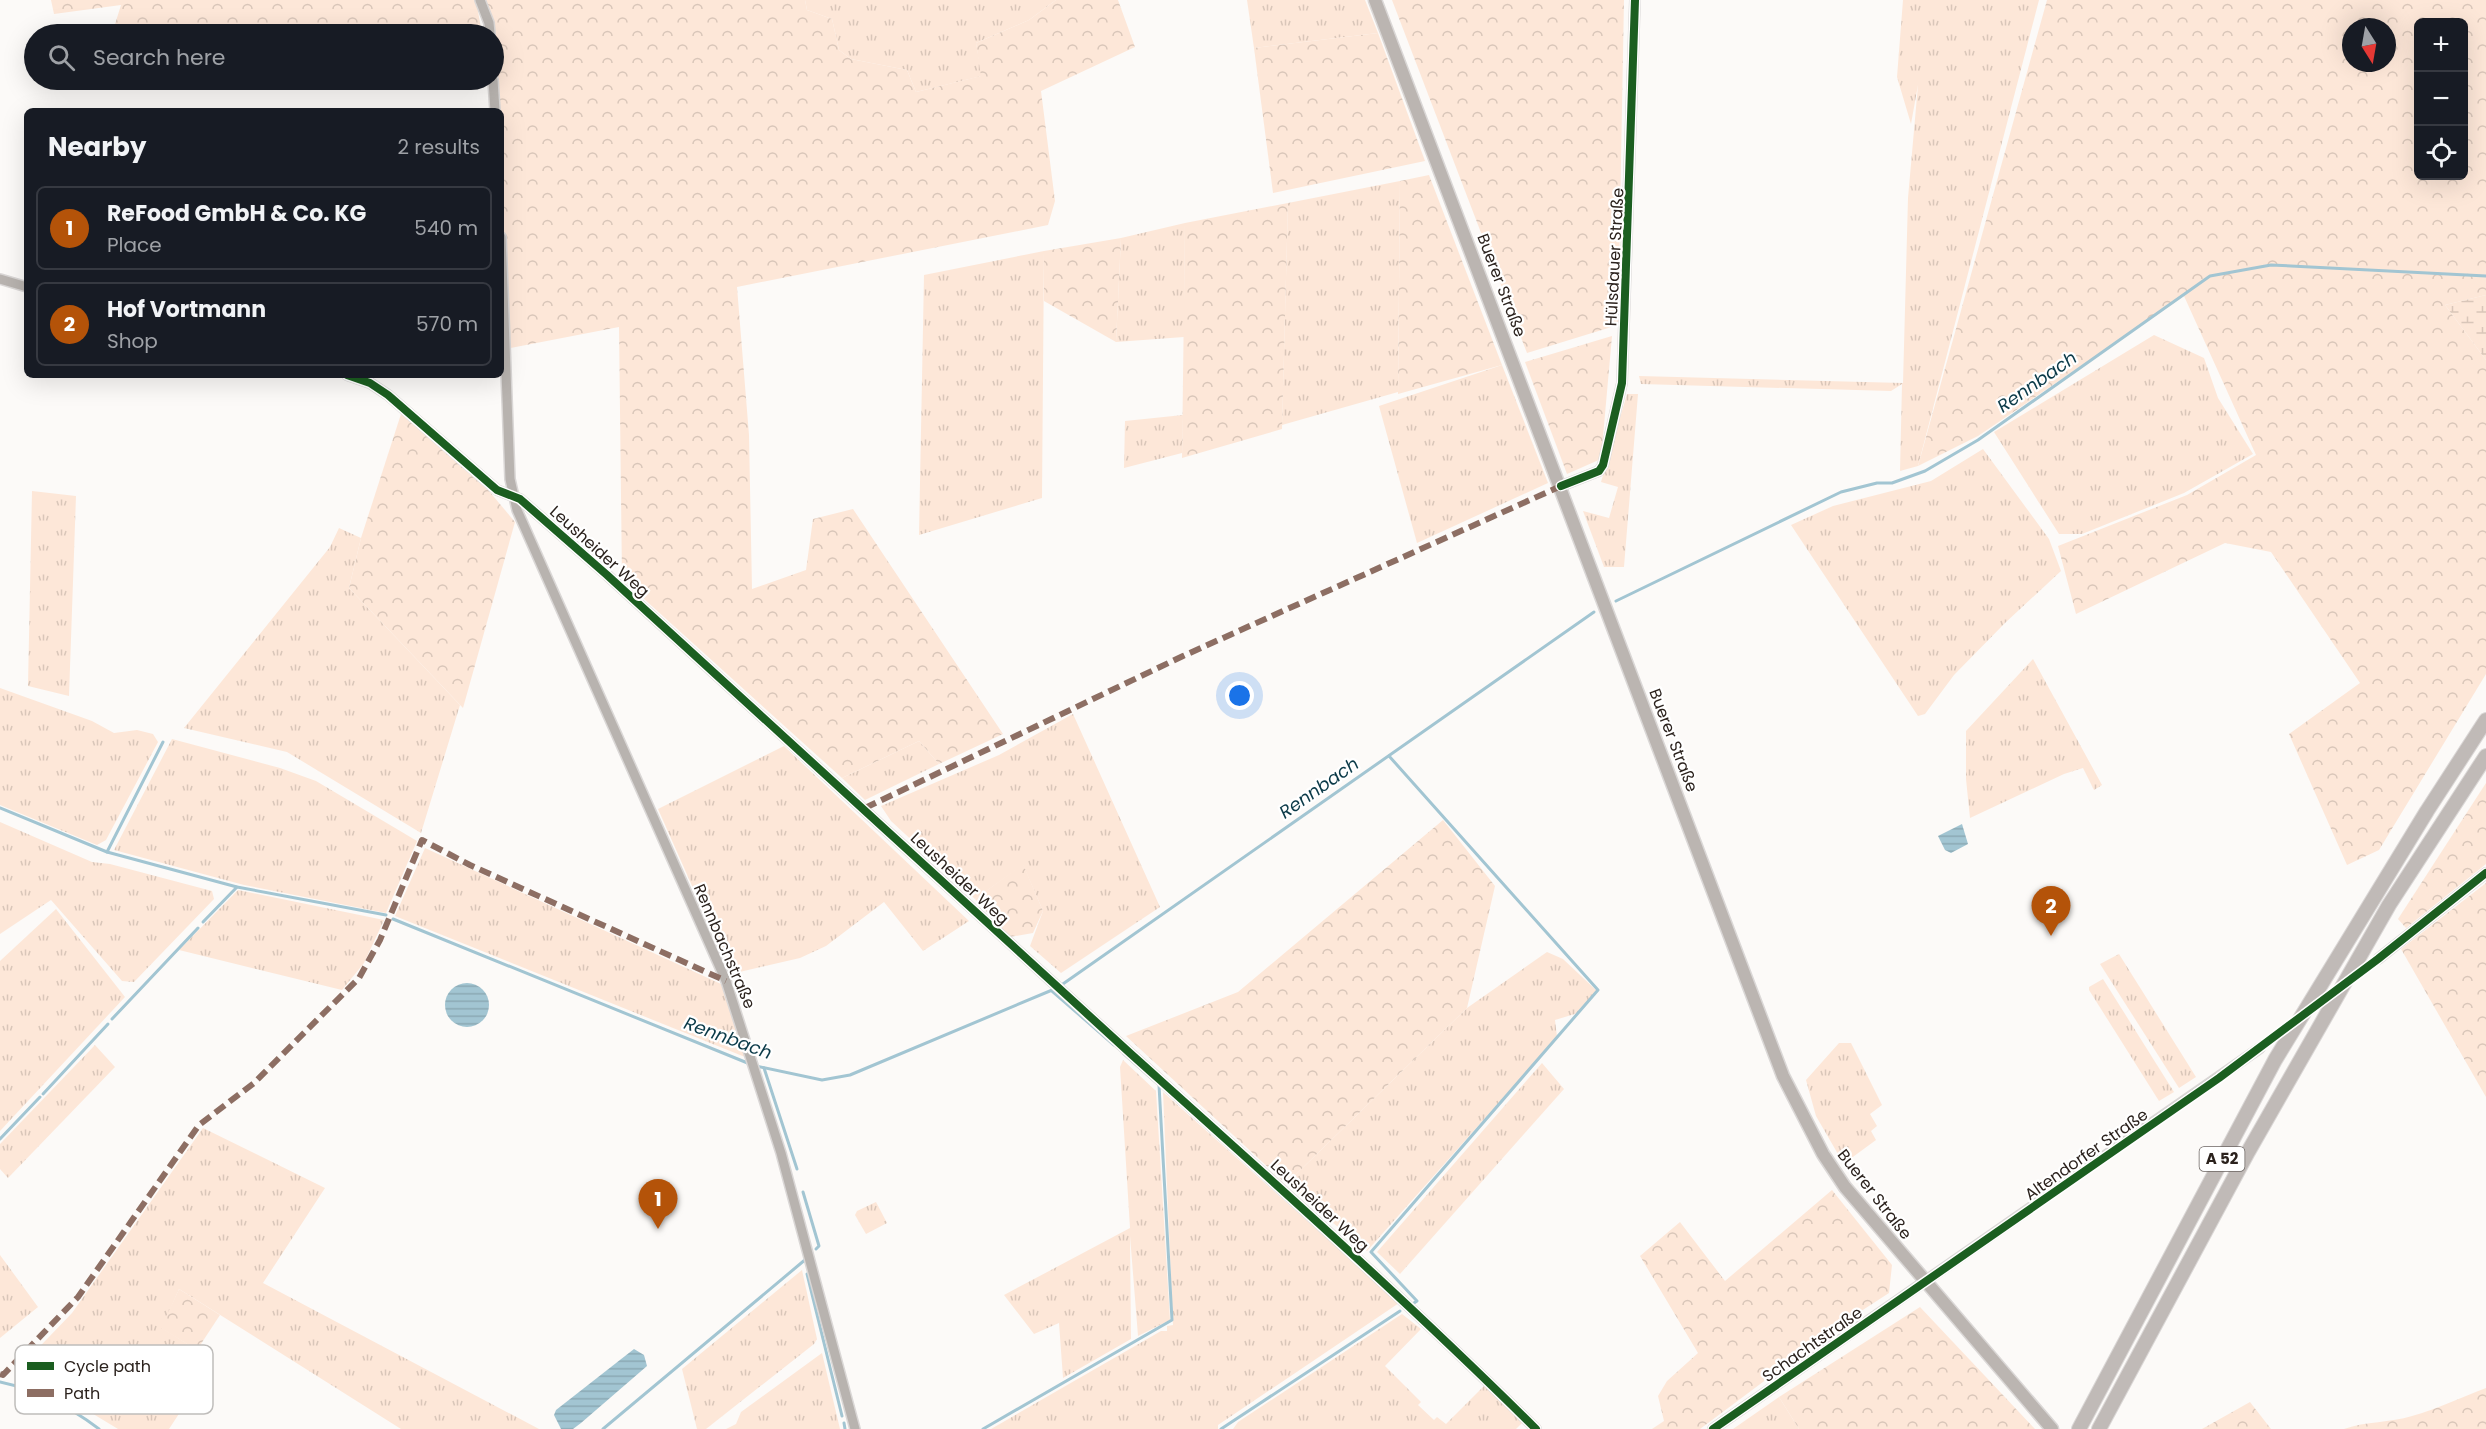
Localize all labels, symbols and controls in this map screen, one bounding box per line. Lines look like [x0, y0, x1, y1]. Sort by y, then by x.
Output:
north arrow [2342, 18, 2396, 72]
map controls [2414, 18, 2468, 180]
button: + [2414, 18, 2468, 72]
search box [24, 24, 504, 90]
icon: search [45, 41, 78, 74]
text: Search here [93, 42, 226, 73]
button: − [2414, 72, 2468, 126]
button: locate [2414, 126, 2468, 180]
text: Nearby [48, 129, 146, 165]
text: 2 results [397, 133, 480, 161]
street label: Hülsdauer Straße [1599, 187, 1630, 327]
text: ReFood GmbH & Co. KG [107, 198, 366, 229]
text: 1 [66, 214, 73, 242]
text: 540 m [414, 214, 478, 242]
street label: Buerer Straße [1471, 230, 1532, 340]
text: Place [107, 231, 162, 259]
text: Hof Vortmann [107, 294, 266, 325]
text: 2 [64, 310, 75, 338]
text: 570 m [416, 310, 478, 338]
text: Shop [107, 327, 158, 355]
water label: Rennbach [1992, 345, 2082, 418]
street label: Leusheider Weg [545, 500, 654, 602]
your location [1225, 681, 1254, 710]
street label: Buerer Straße [1643, 685, 1704, 795]
water label: Rennbach [1274, 751, 1364, 824]
street label: Leusheider Weg [905, 827, 1014, 930]
street label: Rennbachstraße [688, 880, 761, 1012]
pin: 2 [2032, 886, 2070, 936]
water label: Rennbach [681, 1010, 776, 1065]
street label: Altendorfer Straße [2020, 1103, 2153, 1206]
street label: Buerer Straße [1832, 1144, 1917, 1244]
road number: A 52 [2200, 1147, 2244, 1171]
street label: Leusheider Weg [1265, 1154, 1374, 1257]
pin: 1 [638, 1180, 678, 1229]
street label: Schachtstraße [1757, 1301, 1867, 1388]
legend [15, 1345, 213, 1414]
text: Cycle path [64, 1355, 151, 1378]
text: Path [64, 1382, 100, 1405]

